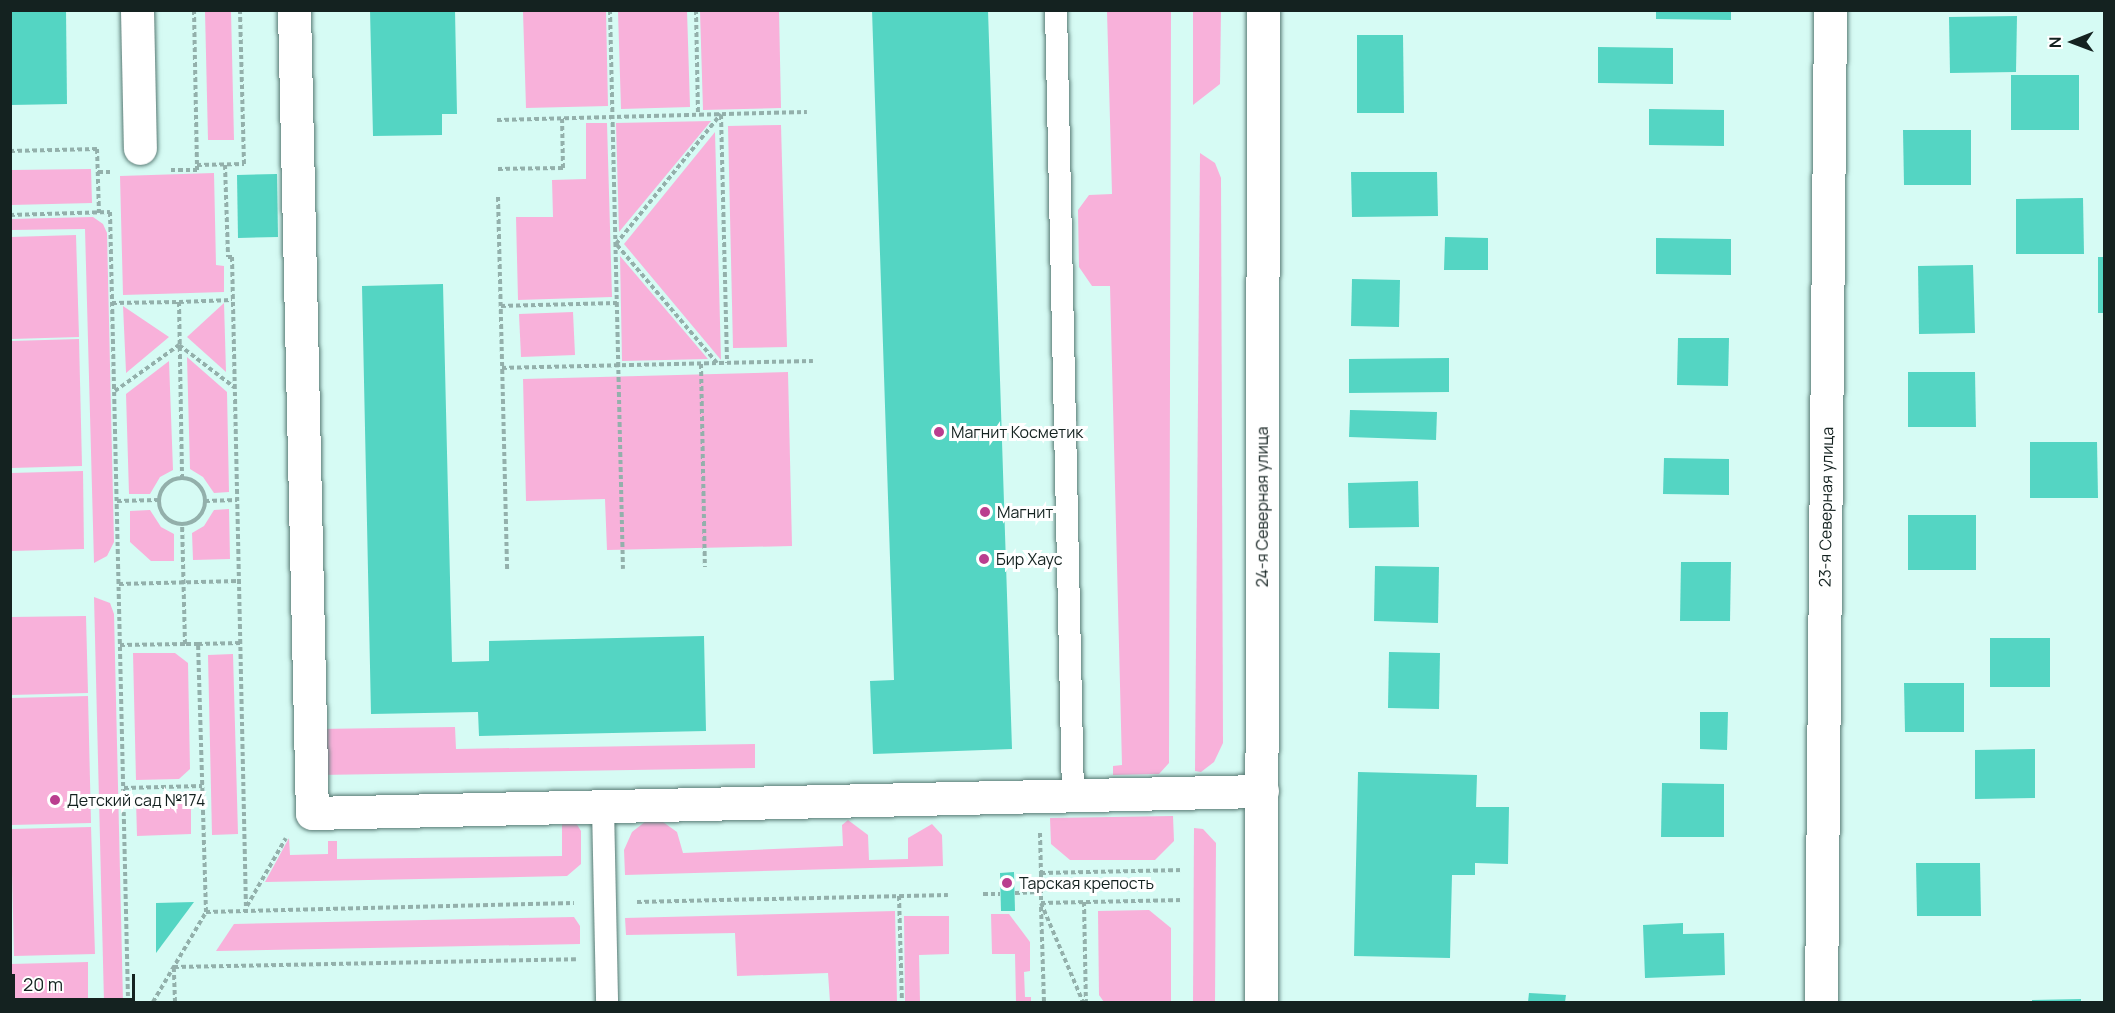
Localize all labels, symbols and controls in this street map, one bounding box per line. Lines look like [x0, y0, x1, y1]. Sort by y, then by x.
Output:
north arrow [2043, 12, 2103, 72]
text: N [2044, 36, 2066, 48]
place label: Магнит Косметик [951, 422, 1083, 442]
marker: Магнит Косметик [932, 425, 946, 439]
street label: 24-я Северная улица [1252, 427, 1272, 587]
street label: 23-я Северная улица [1815, 427, 1837, 587]
place label: Магнит [997, 502, 1053, 522]
marker: Магнит [978, 505, 992, 519]
place label: Бир Хаус [996, 549, 1063, 569]
marker: Бир Хаус [977, 552, 991, 566]
place label: Детский сад №174 [67, 790, 205, 810]
marker: Детский сад №174 [48, 793, 62, 807]
place label: Тарская крепость [1019, 873, 1154, 893]
marker: Тарская крепость [1000, 876, 1014, 890]
scale bar [15, 962, 138, 1000]
text: 20 m [23, 972, 63, 996]

